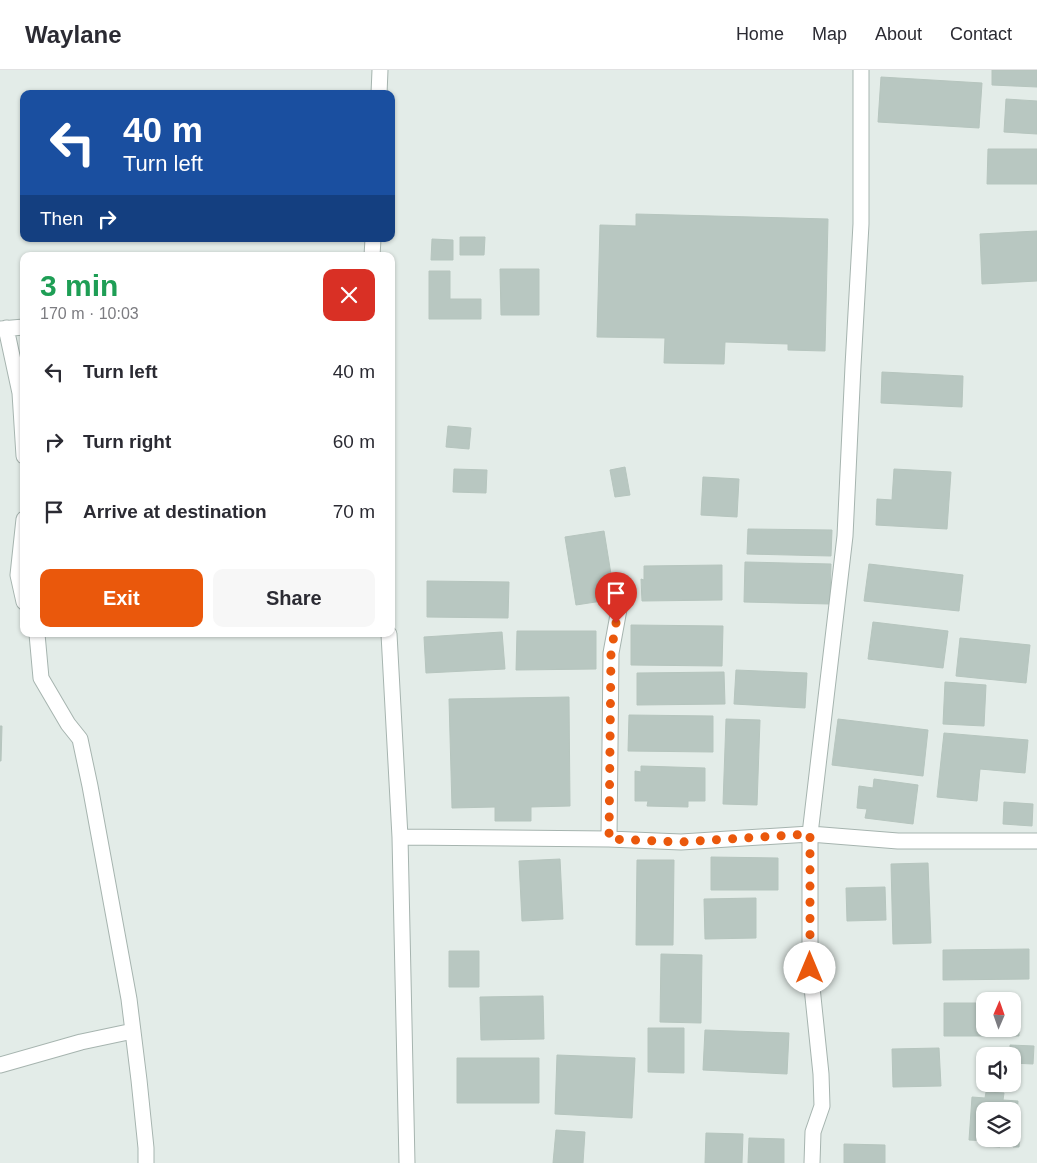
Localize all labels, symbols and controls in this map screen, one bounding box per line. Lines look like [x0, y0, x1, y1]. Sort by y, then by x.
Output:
text: Waylane [25, 21, 121, 48]
text: Home [736, 24, 784, 44]
text: Map [812, 24, 847, 44]
text: About [875, 24, 922, 44]
text: Contact [950, 24, 1012, 44]
icon: left [40, 110, 105, 175]
text: 40 m [123, 110, 203, 149]
text: Turn left [123, 151, 203, 176]
icon: right [93, 205, 121, 233]
text: Then [40, 208, 83, 229]
text: 3 min [40, 269, 118, 302]
button: close [323, 269, 375, 321]
text: 170 m · 10:03 [40, 305, 139, 322]
icon: left [40, 358, 68, 386]
text: Turn left [83, 361, 158, 382]
text: 40 m [333, 361, 375, 382]
icon: right [40, 428, 68, 456]
text: Turn right [83, 431, 171, 452]
text: 60 m [333, 431, 375, 452]
icon: arrive [40, 498, 68, 526]
text: Arrive at destination [83, 501, 267, 522]
text: 70 m [333, 501, 375, 522]
button: Exit [40, 569, 203, 627]
button: Share [213, 569, 375, 627]
pin [595, 572, 637, 623]
icon: arrive [602, 579, 630, 607]
position arrow [783, 941, 835, 993]
north arrow [976, 992, 1021, 1038]
map controls [976, 992, 1021, 1147]
button: sound [976, 1047, 1021, 1092]
button: layers [976, 1102, 1021, 1147]

